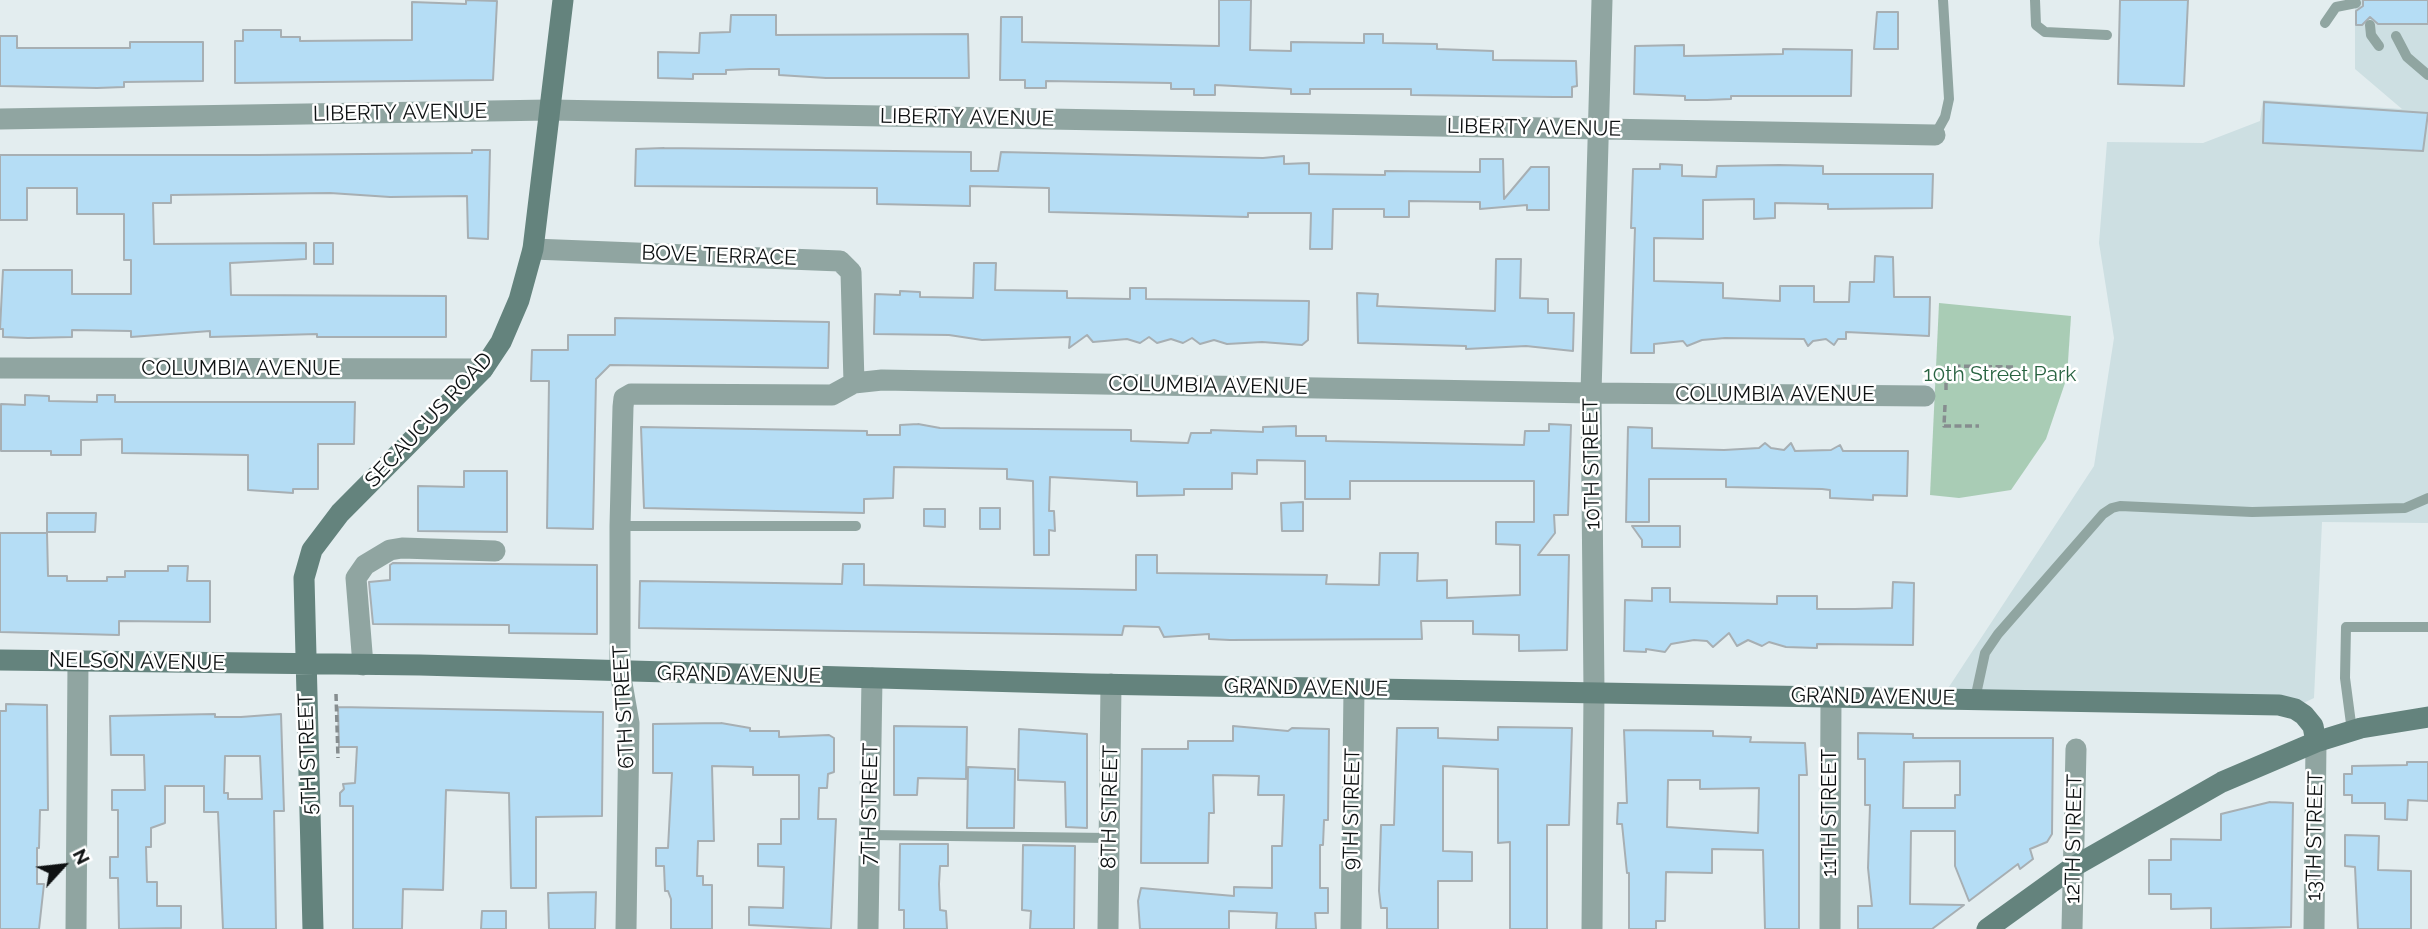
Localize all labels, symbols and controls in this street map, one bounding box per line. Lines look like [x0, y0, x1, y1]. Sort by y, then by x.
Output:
street label: LIBERTY AVENUE [313, 99, 487, 127]
street label: LIBERTY AVENUE [880, 104, 1054, 132]
street label: LIBERTY AVENUE [1447, 114, 1621, 142]
street label: BOVE TERRACE [641, 241, 797, 271]
street label: SECAUCUS ROAD [360, 347, 498, 493]
street label: COLUMBIA AVENUE [141, 356, 341, 382]
park label: 10th Street Park [1924, 362, 2076, 388]
street label: COLUMBIA AVENUE [1108, 372, 1308, 400]
street label: COLUMBIA AVENUE [1675, 382, 1875, 408]
street label: 10TH STREET [1578, 398, 1606, 530]
street label: 6TH STREET [608, 645, 640, 769]
street label: NELSON AVENUE [49, 648, 225, 676]
street label: GRAND AVENUE [657, 661, 821, 689]
street label: GRAND AVENUE [1224, 674, 1388, 702]
street label: GRAND AVENUE [1791, 683, 1955, 711]
street label: 5TH STREET [293, 693, 323, 815]
street label: 7TH STREET [856, 743, 884, 865]
street label: 8TH STREET [1096, 745, 1124, 869]
street label: 9TH STREET [1338, 748, 1366, 870]
street label: 11TH STREET [1817, 749, 1843, 877]
street label: 13TH STREET [2301, 771, 2329, 901]
street label: 12TH STREET [2060, 774, 2088, 904]
north arrow [28, 831, 98, 901]
text: N [69, 845, 95, 868]

